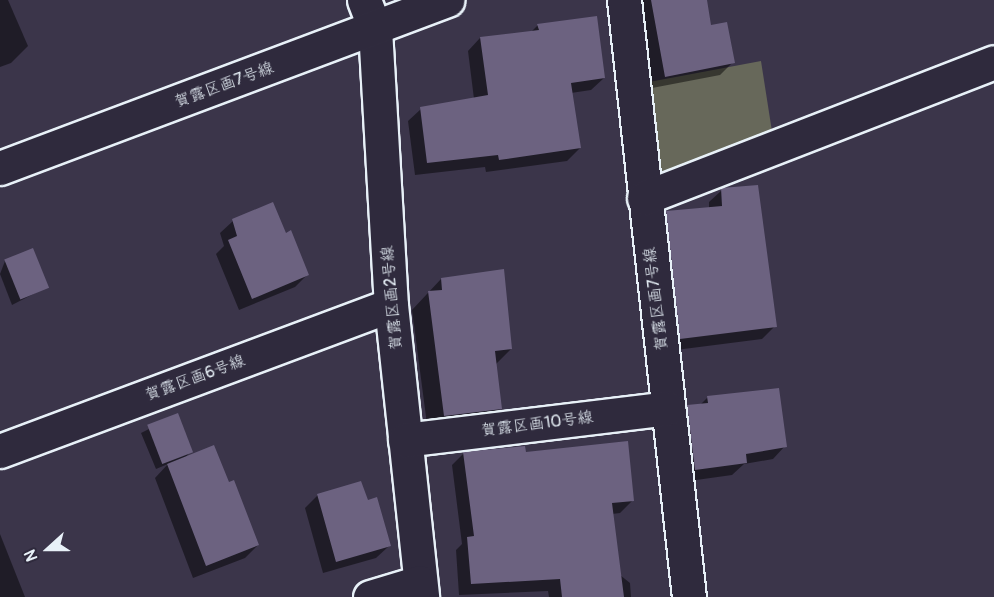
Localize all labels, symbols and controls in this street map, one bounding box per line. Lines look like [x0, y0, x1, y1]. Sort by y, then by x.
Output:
street label: 賀露区画7号線 [172, 58, 276, 112]
street label: 賀露区画2号線 [378, 245, 406, 351]
street label: 賀露区画7号線 [640, 246, 672, 352]
street label: 賀露区画6号線 [142, 351, 248, 405]
street label: 賀露区画10号線 [480, 408, 594, 440]
north arrow [18, 519, 78, 579]
text: N [20, 547, 42, 564]

